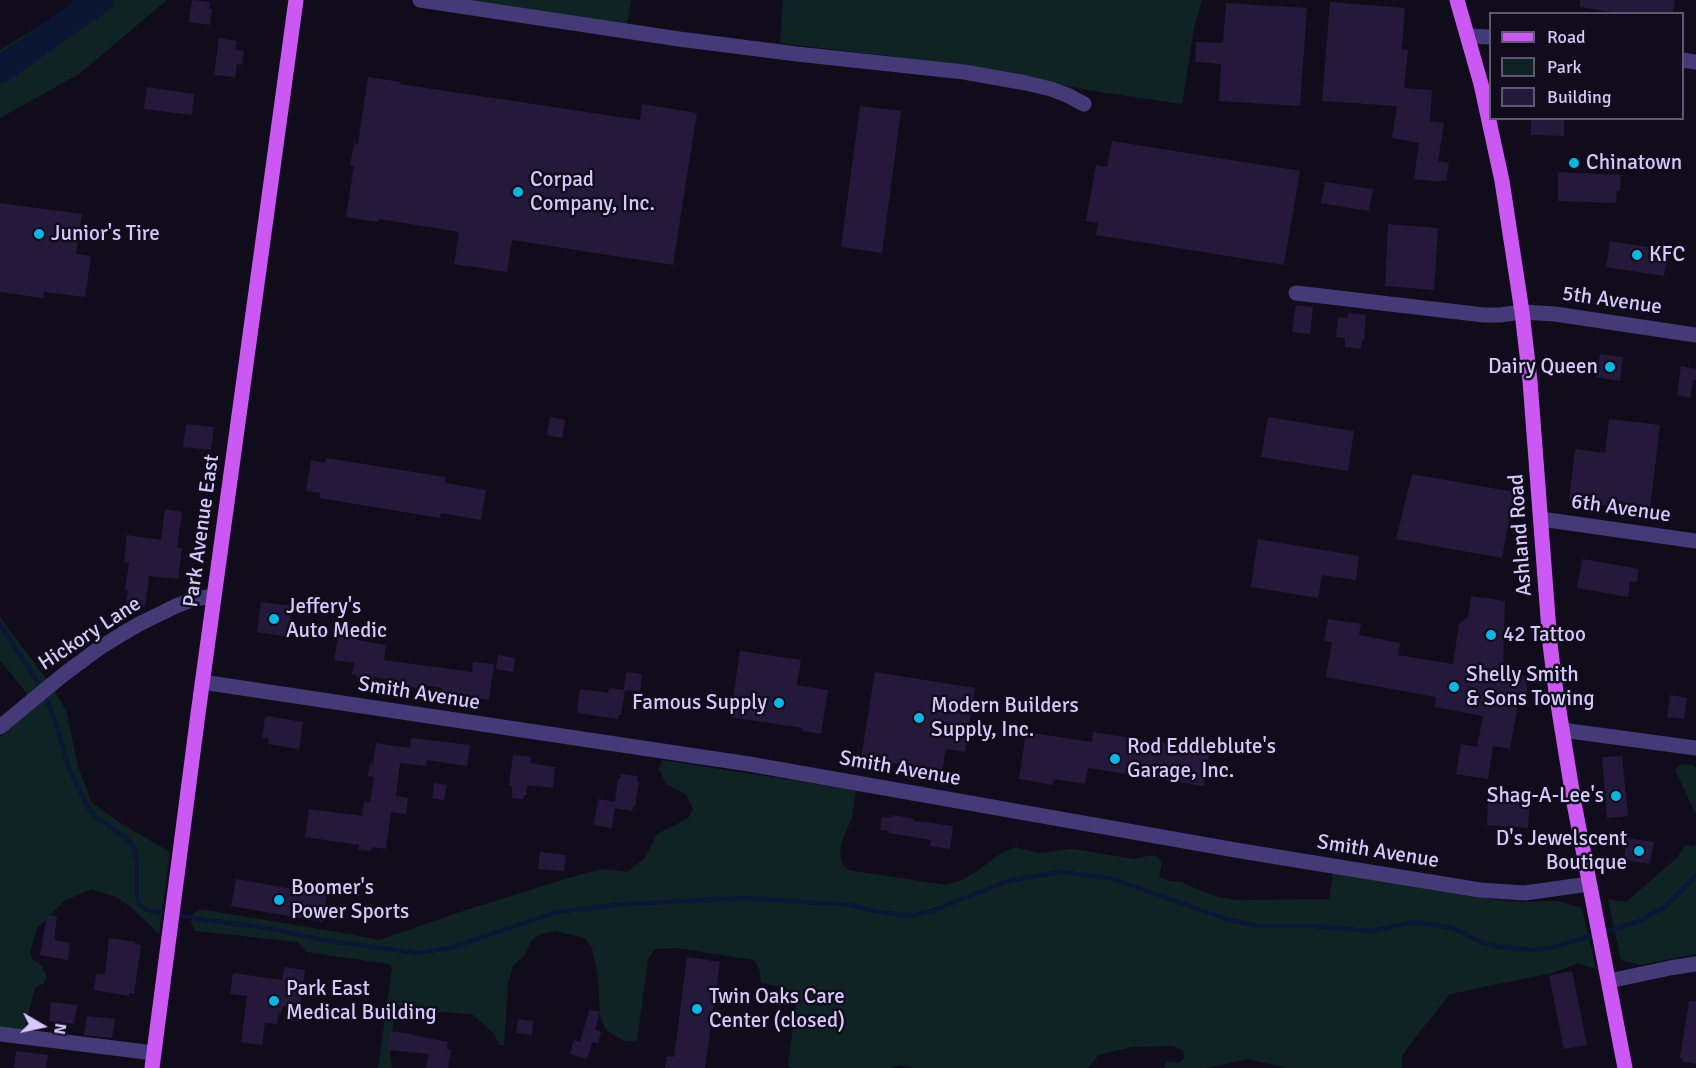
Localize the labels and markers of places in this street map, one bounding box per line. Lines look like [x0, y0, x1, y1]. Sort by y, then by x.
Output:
place label: Chinatown [1586, 150, 1682, 176]
marker: Chinatown [1567, 156, 1581, 170]
place label: Corpad Company, Inc. [530, 167, 655, 217]
marker: Corpad Company, Inc. [511, 185, 525, 199]
place label: Junior's Tire [51, 221, 160, 247]
marker: Junior's Tire [32, 227, 46, 241]
place label: KFC [1649, 242, 1685, 268]
marker: KFC [1630, 248, 1644, 262]
place label: Dairy Queen [1488, 354, 1598, 380]
marker: Dairy Queen [1603, 360, 1617, 374]
place label: Jeffery's Auto Medic [286, 594, 387, 644]
marker: Jeffery's Auto Medic [267, 612, 281, 626]
place label: 42 Tattoo [1503, 622, 1586, 648]
marker: 42 Tattoo [1484, 628, 1498, 642]
place label: Shelly Smith & Sons Towing [1466, 662, 1595, 712]
marker: Shelly Smith & Sons Towing [1447, 680, 1461, 694]
place label: Famous Supply [632, 690, 767, 716]
place label: Modern Builders Supply, Inc. [931, 693, 1079, 743]
marker: Famous Supply [772, 696, 786, 710]
marker: Modern Builders Supply, Inc. [912, 711, 926, 725]
place label: Rod Eddleblute's Garage, Inc. [1127, 734, 1276, 784]
marker: Rod Eddleblute's Garage, Inc. [1108, 752, 1122, 766]
place label: Shag-A-Lee's [1487, 783, 1604, 809]
marker: Shag-A-Lee's [1609, 789, 1623, 803]
place label: D's Jewelscent Boutique [1496, 826, 1627, 876]
marker: D's Jewelscent Boutique [1632, 844, 1646, 858]
place label: Boomer's Power Sports [291, 875, 409, 925]
marker: Boomer's Power Sports [272, 893, 286, 907]
place label: Park East Medical Building [286, 976, 437, 1026]
place label: Twin Oaks Care Center (closed) [709, 984, 845, 1034]
marker: Park East Medical Building [267, 994, 281, 1008]
marker: Twin Oaks Care Center (closed) [690, 1002, 704, 1016]

